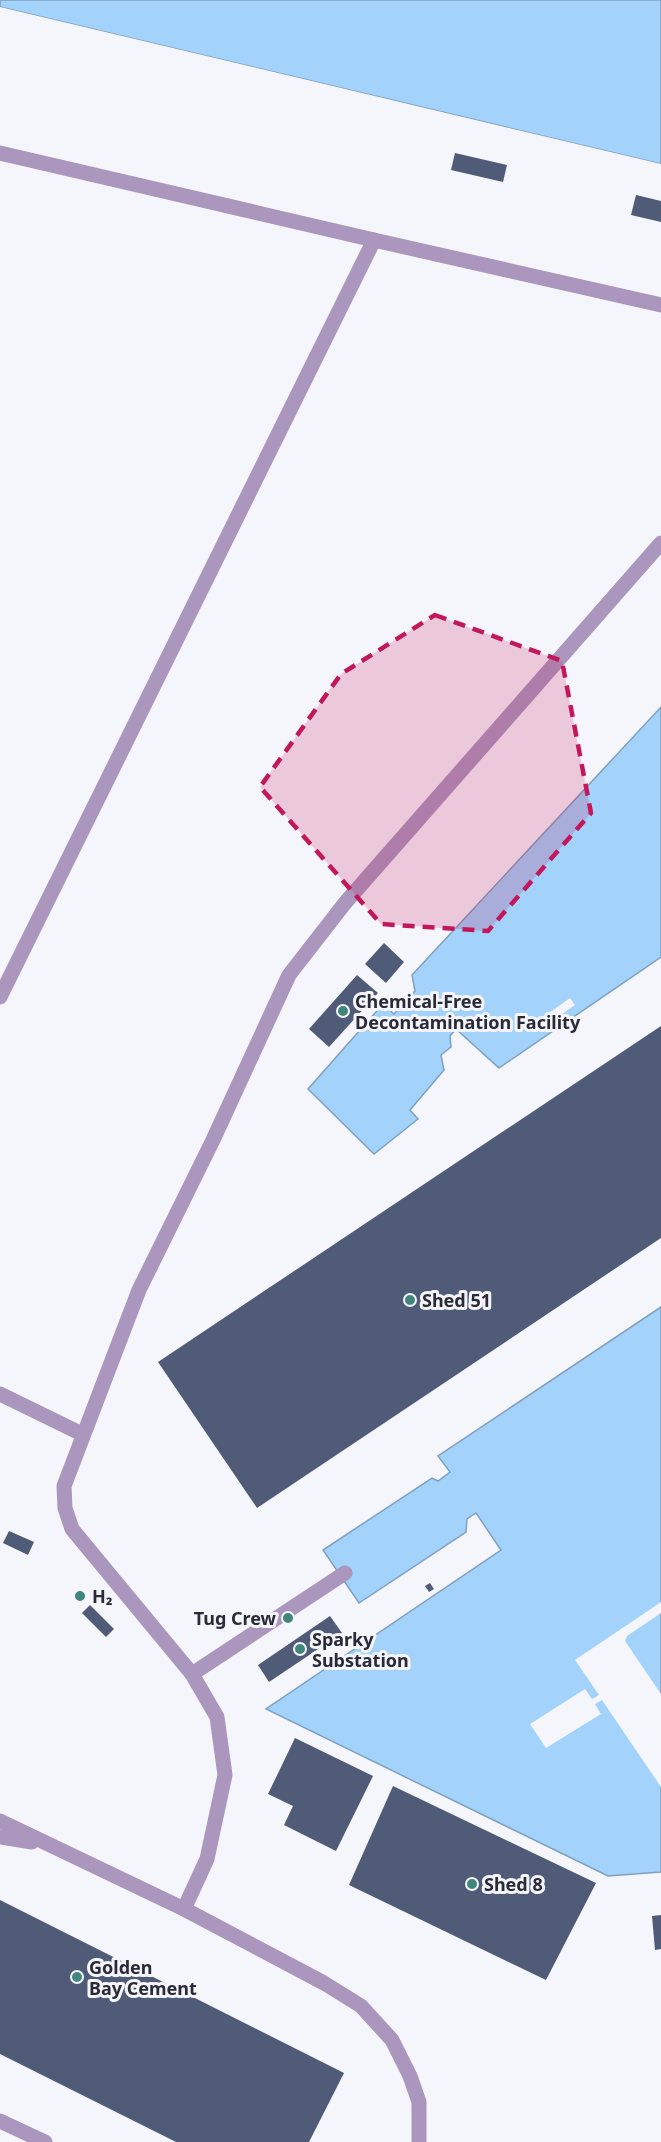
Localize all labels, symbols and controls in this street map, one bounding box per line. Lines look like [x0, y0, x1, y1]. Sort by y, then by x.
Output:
place label: Chemical-Free Decontamination Facility [355, 989, 581, 1034]
marker: Chemical-Free Decontamination Facility [336, 1004, 350, 1018]
place label: Shed 51 [422, 1288, 491, 1312]
marker: Shed 51 [403, 1293, 417, 1307]
place label: H₂ [92, 1584, 113, 1608]
marker: H₂ [73, 1589, 87, 1603]
place label: Tug Crew [194, 1606, 277, 1630]
marker: Tug Crew [281, 1611, 295, 1625]
place label: Sparky Substation [312, 1627, 409, 1672]
marker: Sparky Substation [293, 1642, 307, 1656]
place label: Shed 8 [484, 1872, 543, 1896]
marker: Shed 8 [465, 1877, 479, 1891]
place label: Golden Bay Cement [89, 1955, 197, 2000]
marker: Golden Bay Cement [70, 1970, 84, 1984]

